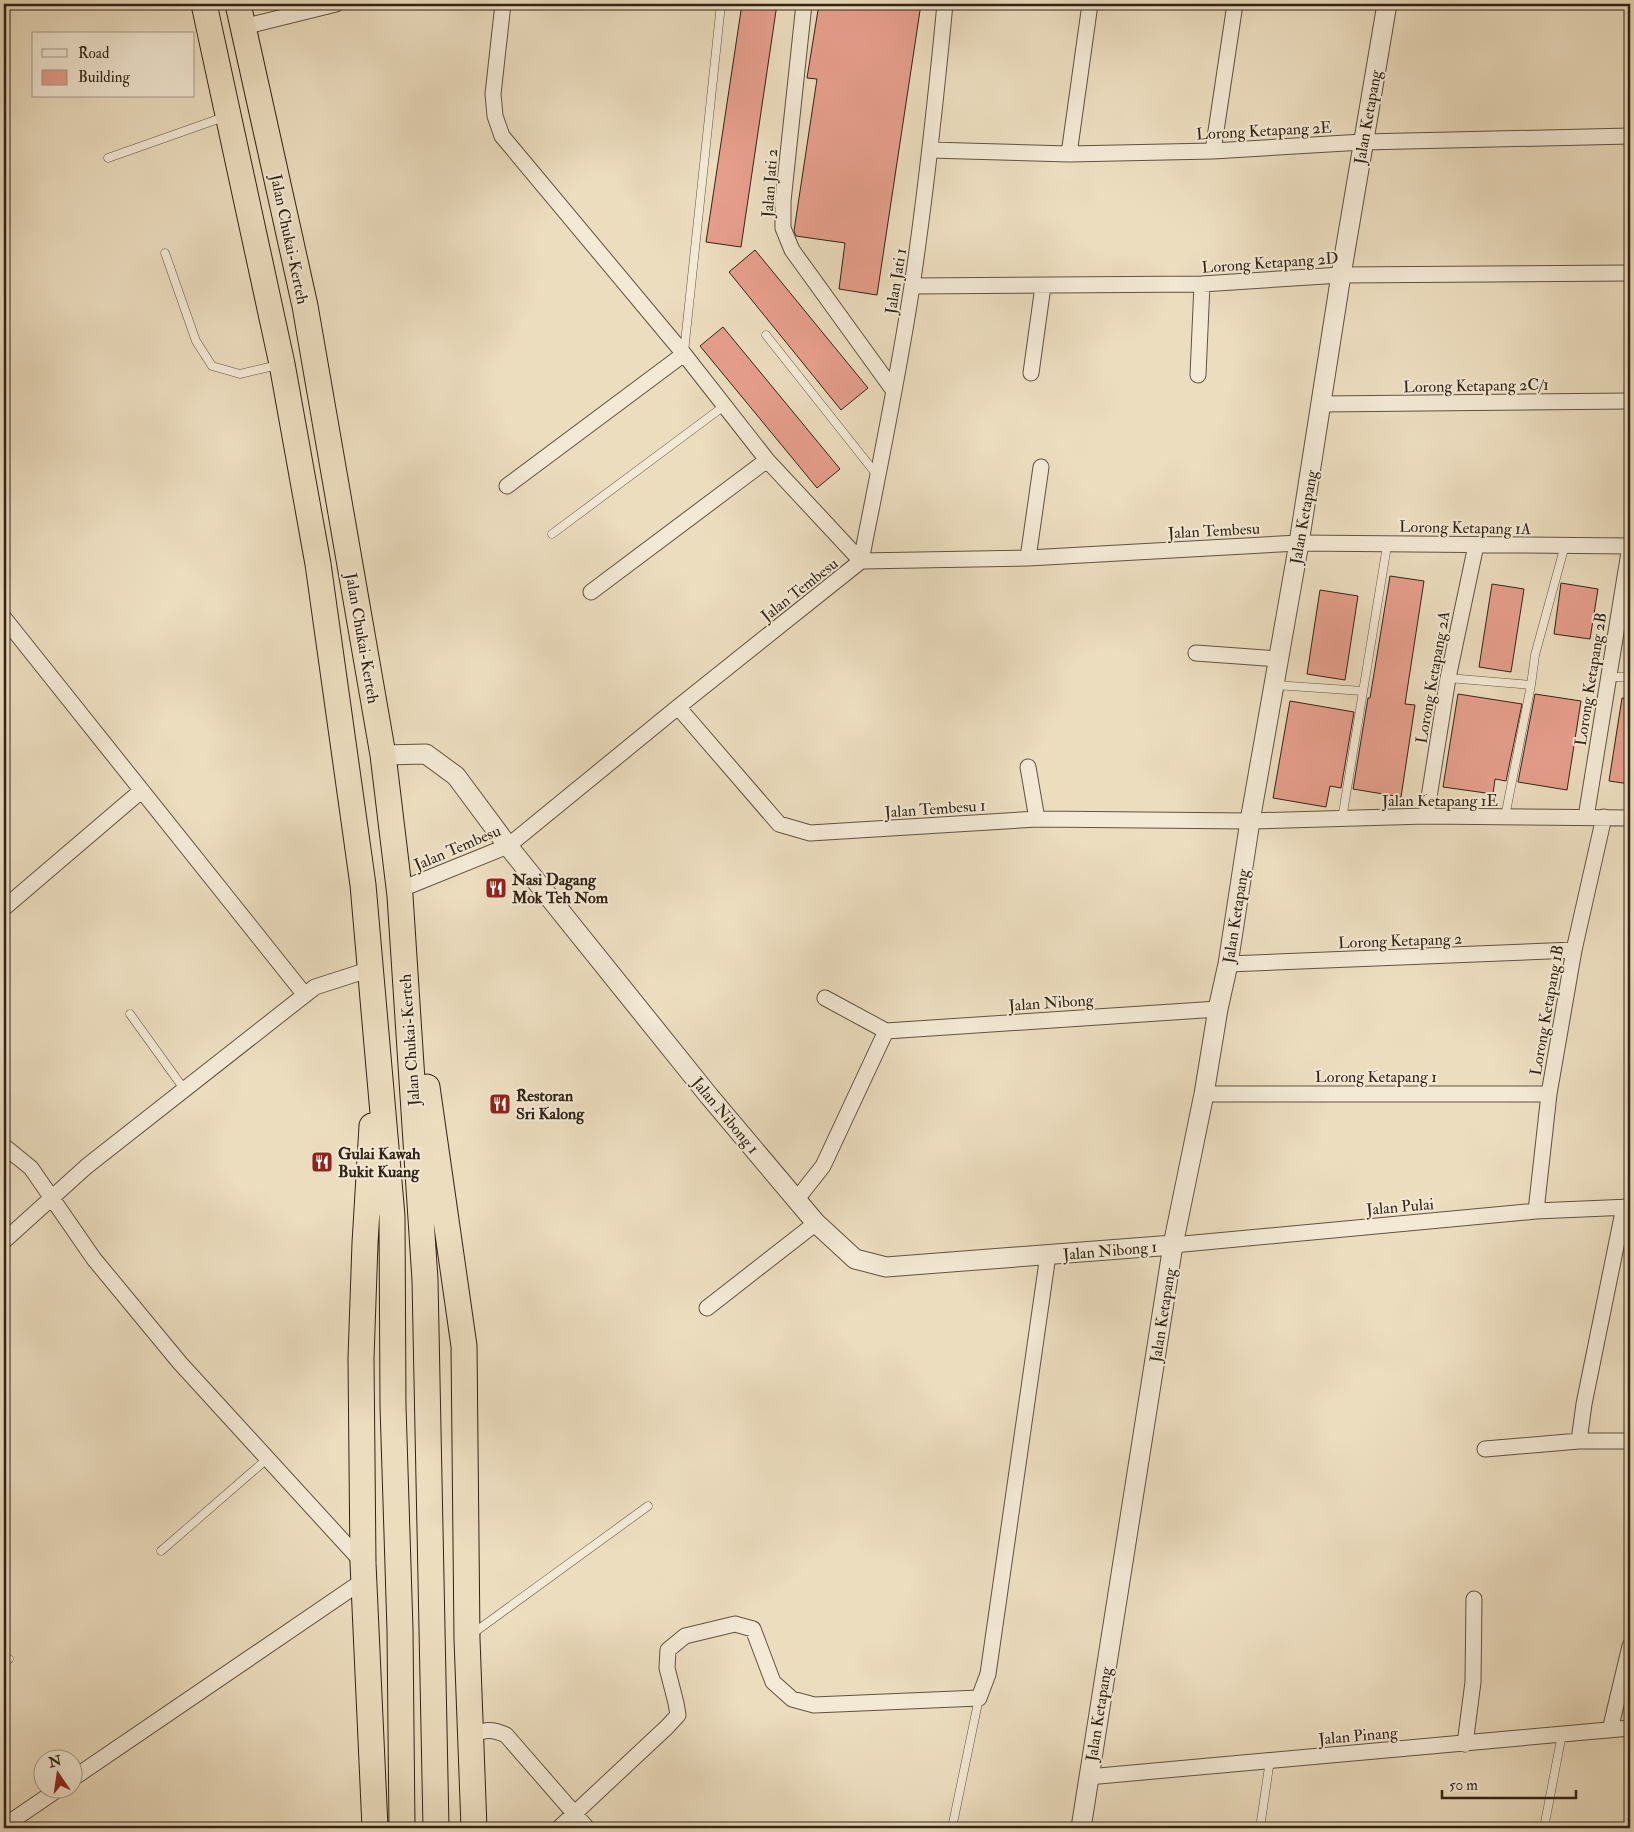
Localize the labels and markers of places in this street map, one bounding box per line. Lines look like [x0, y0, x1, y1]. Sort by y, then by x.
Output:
place label: Nasi Dagang Mok Teh Nom [511, 870, 609, 908]
restaurant icon: Nasi Dagang Mok Teh Nom [484, 876, 508, 900]
place label: Restoran Sri Kalong [516, 1086, 585, 1125]
restaurant icon: Restoran Sri Kalong [488, 1092, 512, 1116]
place label: Gulai Kawah Bukit Kuang [338, 1144, 421, 1183]
restaurant icon: Gulai Kawah Bukit Kuang [310, 1150, 334, 1174]

